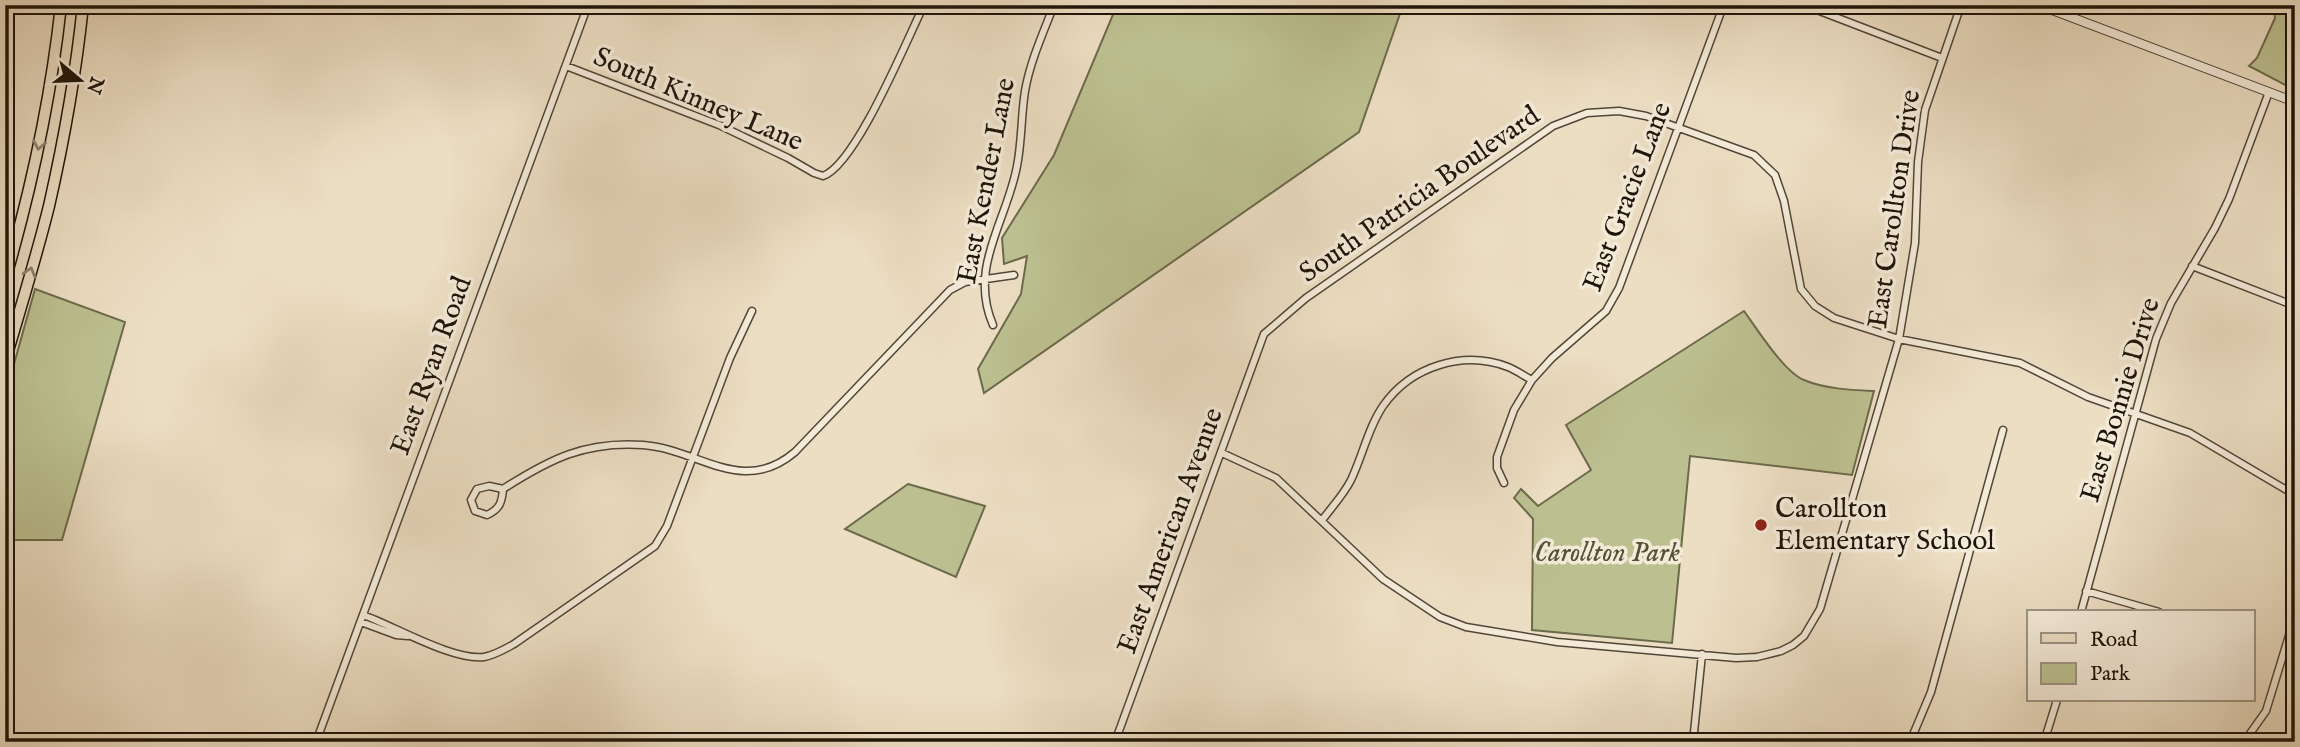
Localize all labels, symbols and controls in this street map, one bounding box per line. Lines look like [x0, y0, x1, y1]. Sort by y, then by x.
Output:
street label: South Kinney Lane [588, 40, 808, 160]
north arrow [46, 46, 116, 116]
text: N [80, 72, 109, 97]
street label: East Kender Lane [950, 75, 1024, 287]
street label: East Carollton Drive [1861, 87, 1929, 331]
street label: East Gracie Lane [1576, 97, 1680, 297]
street label: South Patricia Boulevard [1293, 99, 1547, 291]
one-way arrow [32, 139, 47, 151]
one-way arrow [22, 266, 37, 278]
street label: East Ryan Road [384, 272, 480, 460]
street label: East Bonnie Drive [2073, 293, 2169, 506]
street label: East American Avenue [1110, 403, 1232, 659]
place label: Carollton Elementary School [1775, 492, 1995, 559]
marker: Carollton Elementary School [1753, 517, 1769, 533]
park label: Carollton Park [1534, 536, 1680, 571]
legend [2027, 610, 2254, 702]
text: Road [2090, 627, 2138, 654]
text: Park [2090, 661, 2131, 688]

